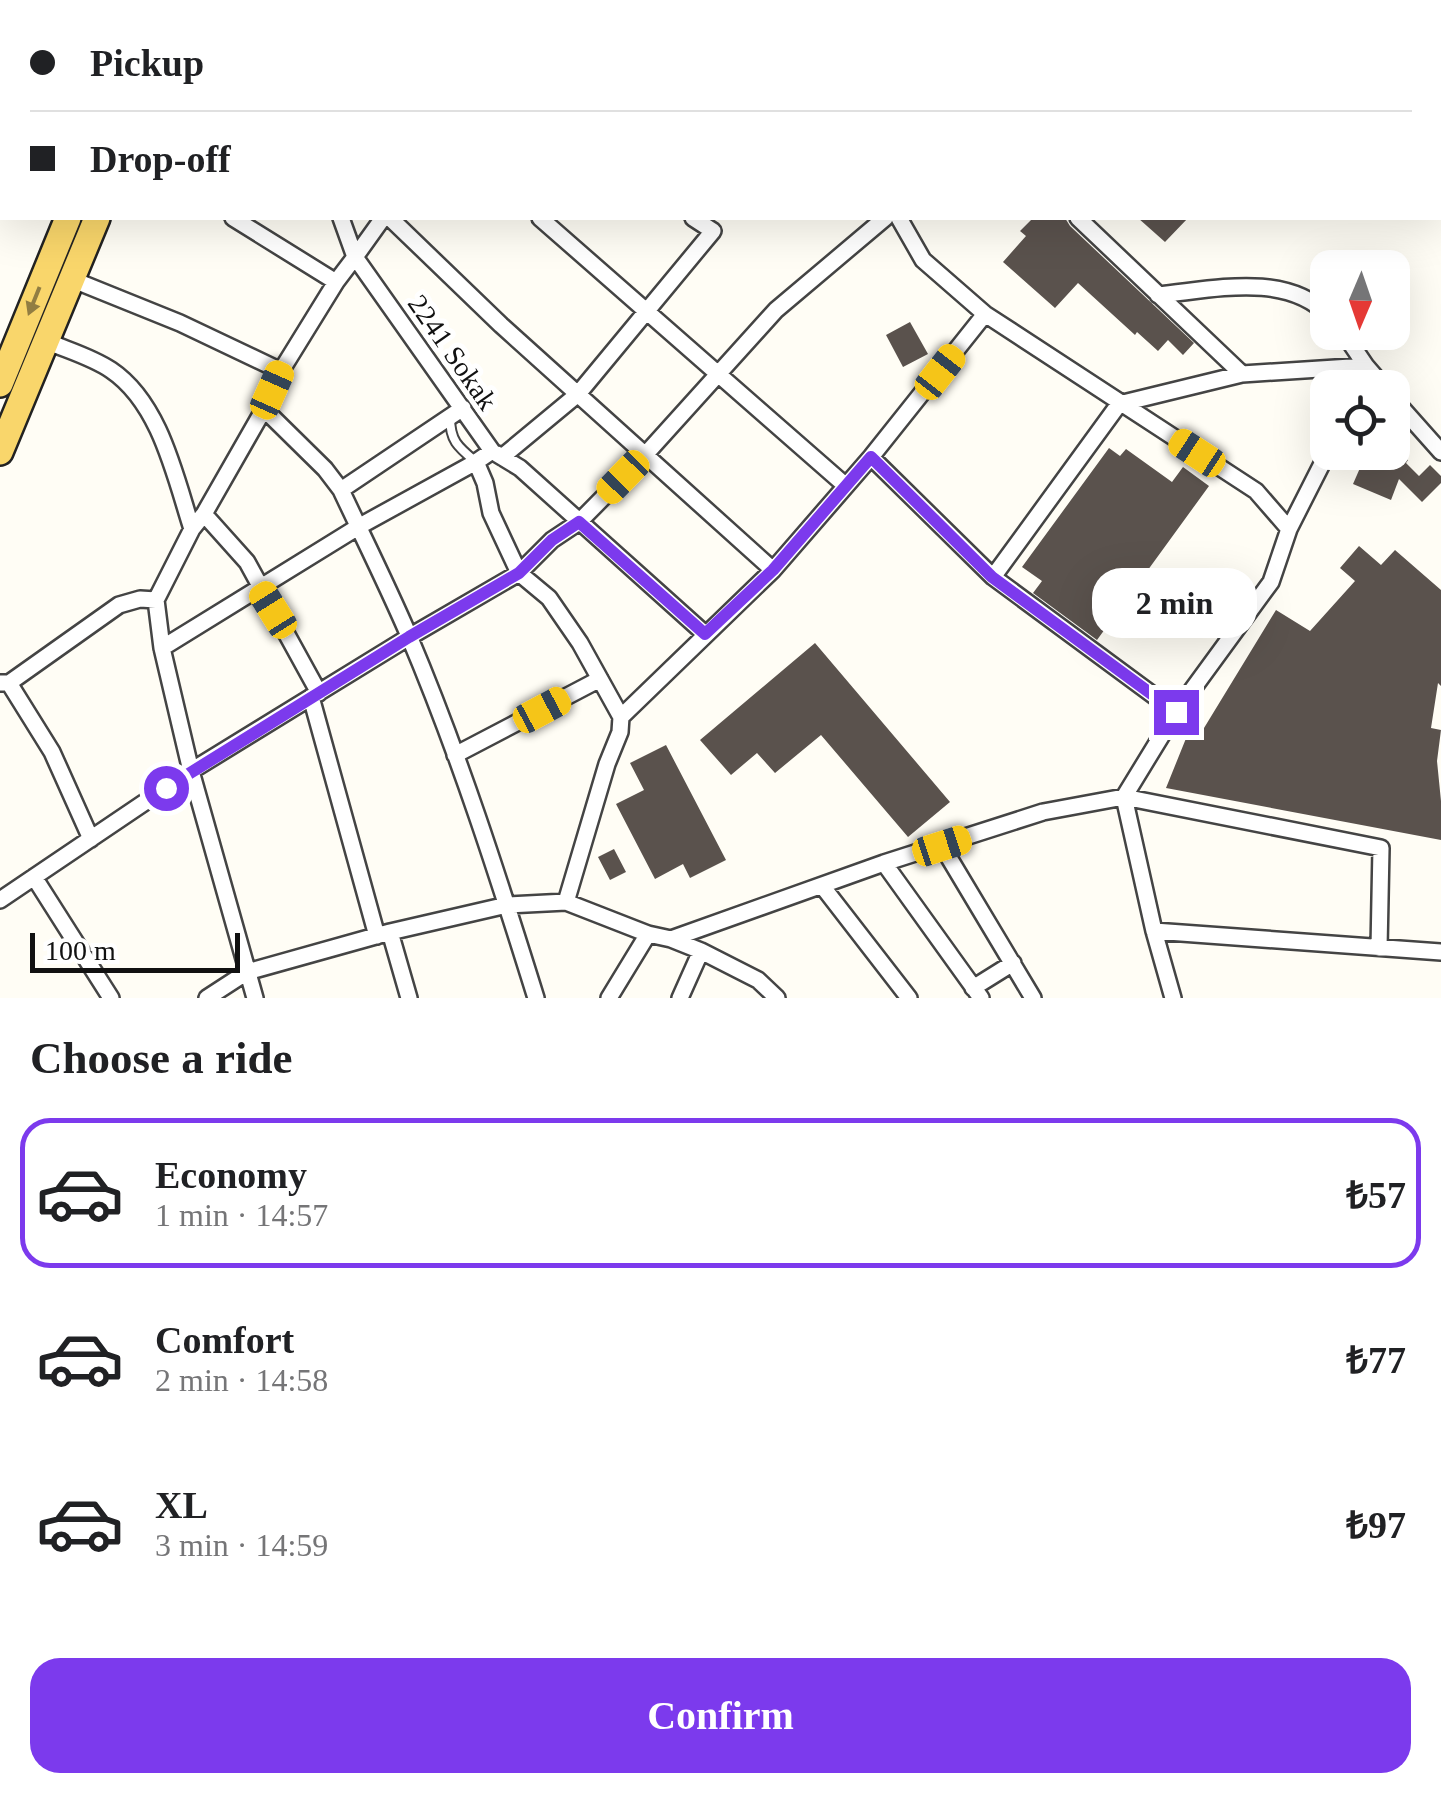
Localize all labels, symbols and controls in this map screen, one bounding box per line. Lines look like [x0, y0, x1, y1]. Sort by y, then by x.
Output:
text: Pickup [90, 42, 204, 84]
text: Drop-off [90, 138, 231, 180]
north arrow [1310, 250, 1410, 350]
map controls [1310, 250, 1410, 470]
one-way arrow [26, 286, 42, 316]
street label: 2241 Sokak [402, 289, 503, 416]
car [910, 339, 970, 405]
car [246, 356, 298, 424]
button: locate [1310, 370, 1410, 470]
car [1164, 424, 1230, 482]
car [591, 445, 655, 509]
callout: 2 min [1094, 567, 1258, 637]
car [244, 577, 302, 643]
text: 2 min [1136, 585, 1213, 621]
car [508, 683, 576, 737]
route end [1154, 690, 1199, 735]
route start [144, 766, 189, 811]
car [909, 822, 975, 870]
scale bar [30, 928, 240, 973]
text: 100 m [45, 935, 116, 966]
text: Choose a ride [30, 1033, 293, 1083]
icon: car [35, 1148, 125, 1238]
text: Economy [155, 1154, 307, 1196]
text: ₺57 [1346, 1174, 1406, 1216]
text: 1 min · 14:57 [155, 1197, 328, 1233]
icon: car [35, 1313, 125, 1403]
text: Comfort [155, 1319, 294, 1361]
text: ₺77 [1346, 1339, 1406, 1381]
text: 2 min · 14:58 [155, 1362, 328, 1398]
icon: car [35, 1478, 125, 1568]
text: XL [155, 1484, 208, 1526]
text: ₺97 [1346, 1504, 1406, 1546]
text: 3 min · 14:59 [155, 1527, 328, 1563]
button: Confirm [30, 1658, 1411, 1773]

